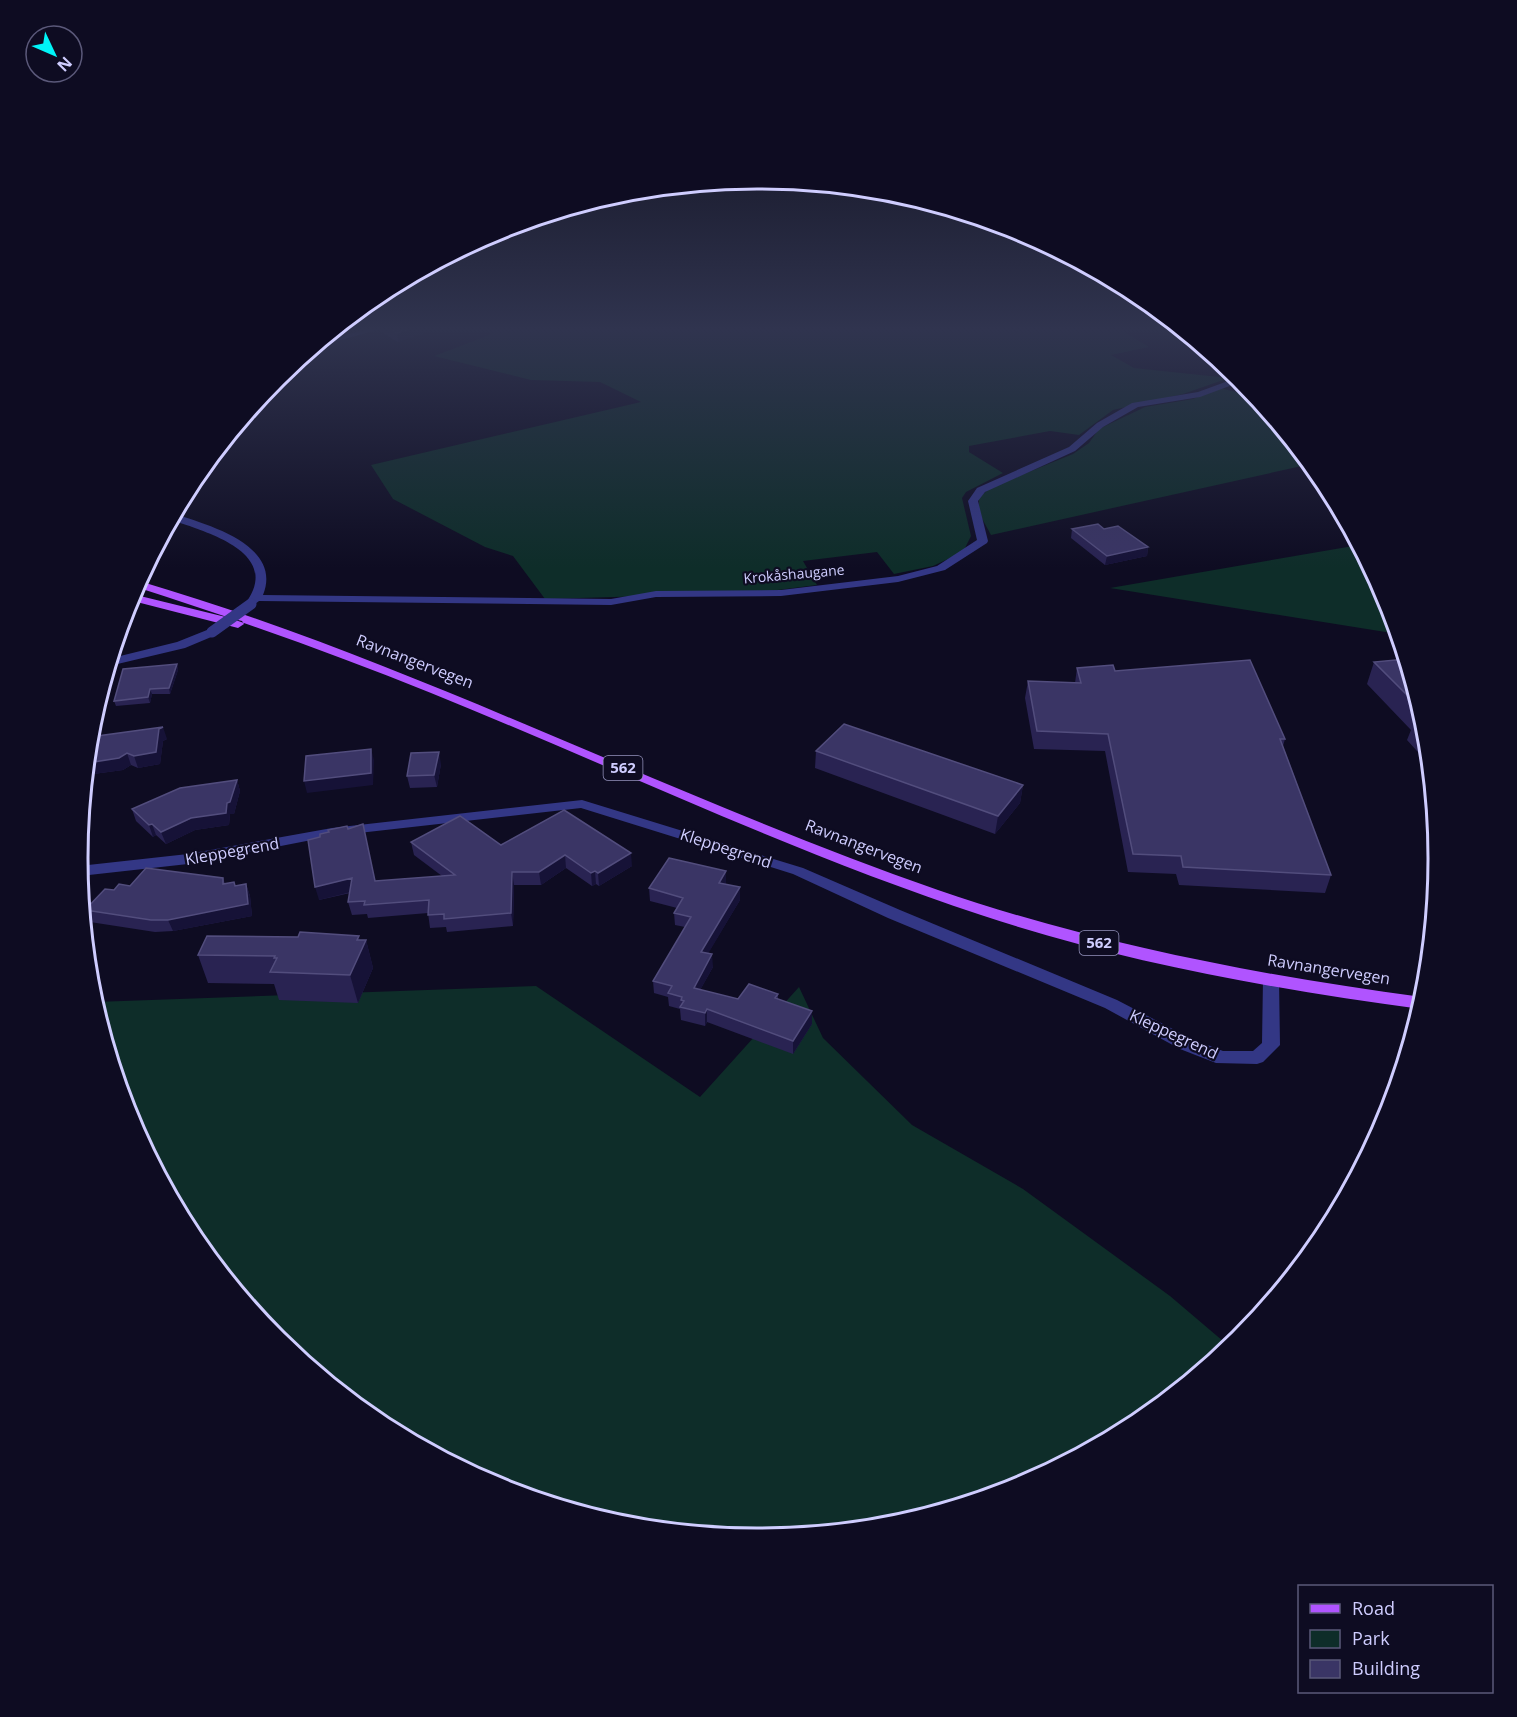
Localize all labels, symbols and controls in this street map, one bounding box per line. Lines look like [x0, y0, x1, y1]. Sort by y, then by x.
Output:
north arrow [24, 24, 84, 84]
text: N [52, 52, 77, 77]
street label: Krokåshaugane [743, 560, 845, 587]
street label: Ravnangervegen [353, 629, 477, 693]
road number: 562 [604, 756, 642, 780]
street label: Ravnangervegen [802, 814, 926, 878]
street label: Kleppegrend [677, 823, 775, 873]
street label: Kleppegrend [183, 832, 281, 870]
road number: 562 [1080, 931, 1118, 955]
street label: Ravnangervegen [1266, 948, 1392, 990]
street label: Kleppegrend [1126, 1004, 1222, 1064]
legend [1298, 1585, 1493, 1693]
text: Road [1352, 1596, 1395, 1620]
text: Park [1352, 1626, 1390, 1650]
text: Building [1352, 1656, 1420, 1680]

